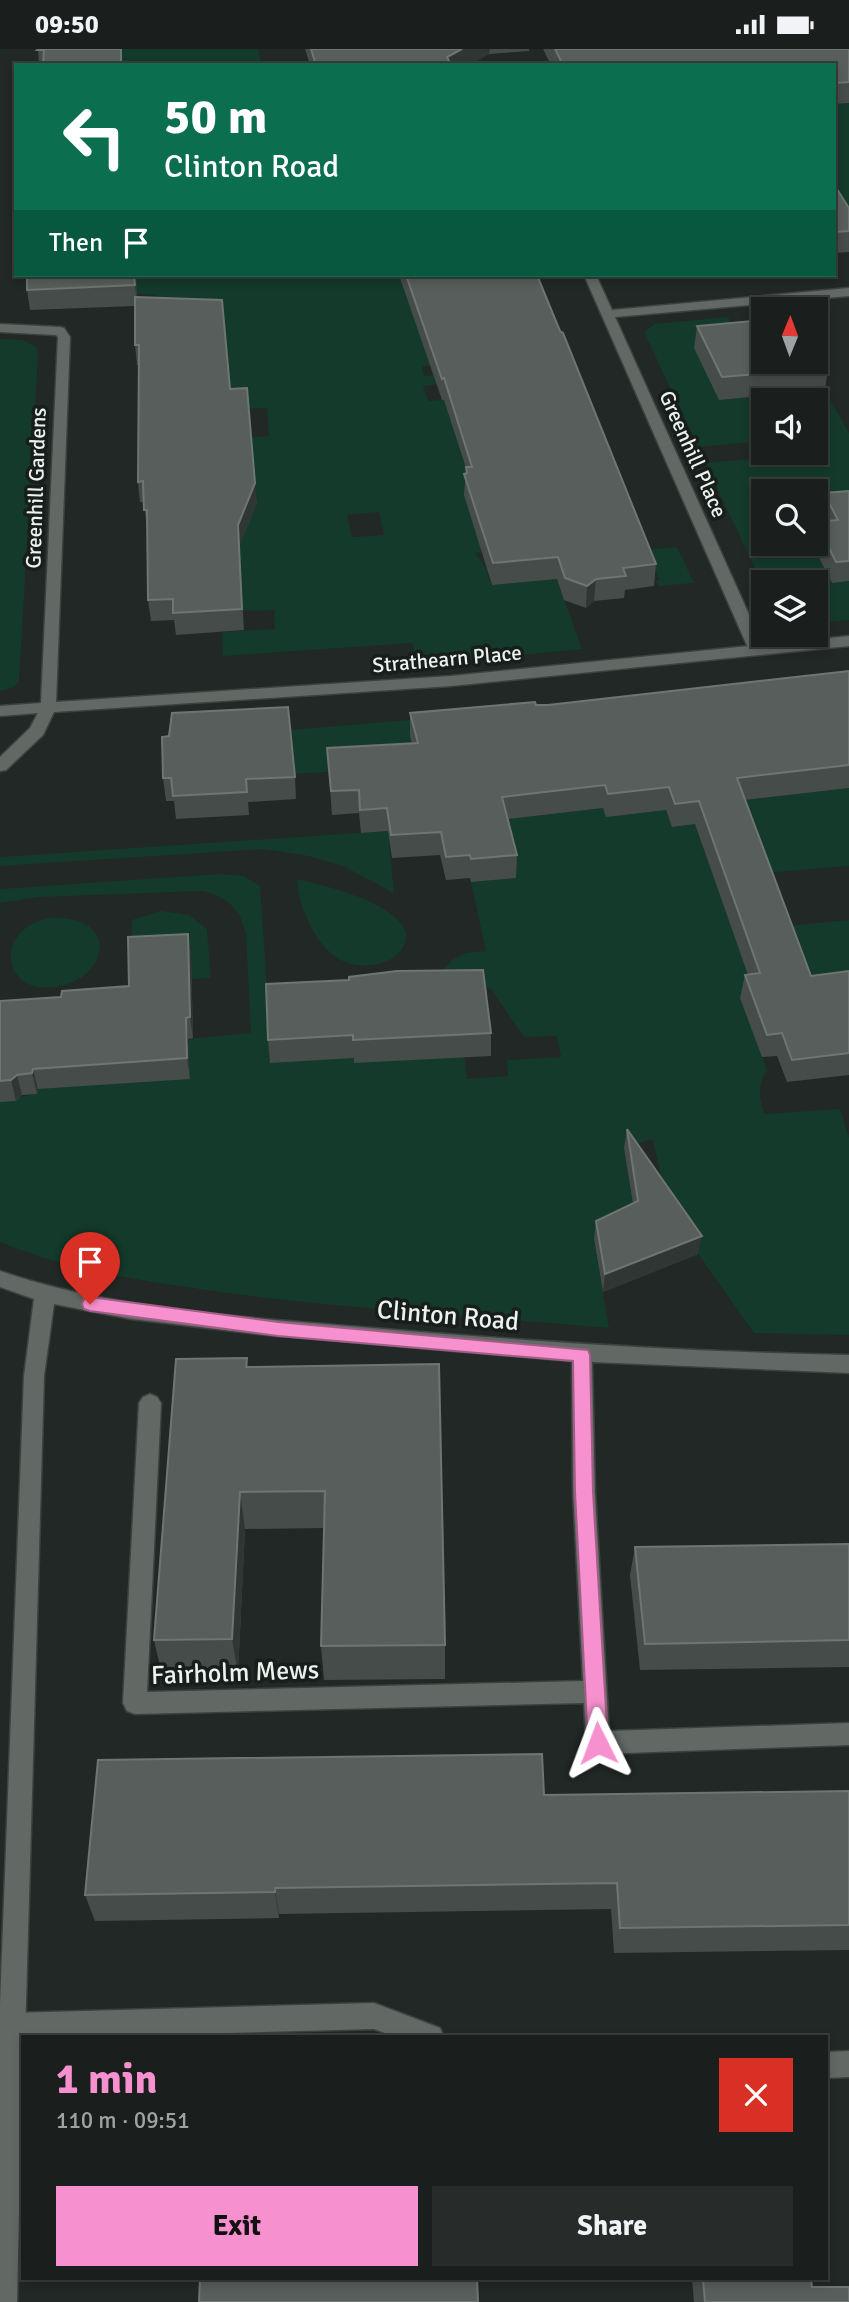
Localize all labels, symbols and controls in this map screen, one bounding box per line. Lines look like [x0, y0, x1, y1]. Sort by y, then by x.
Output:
text: 09:50 [35, 9, 99, 41]
text: 50 m [164, 87, 267, 147]
icon: left [49, 91, 140, 182]
text: Clinton Road [164, 147, 339, 186]
icon: arrive [117, 224, 155, 262]
text: Then [49, 227, 103, 259]
north arrow [751, 297, 828, 375]
map controls [751, 297, 828, 647]
street label: Greenhill Place [653, 387, 733, 521]
button: sound [751, 388, 828, 465]
street label: Greenhill Gardens [20, 407, 52, 569]
button: search [751, 479, 828, 556]
button: layers [751, 570, 828, 647]
street label: Strathearn Place [371, 640, 523, 678]
pin [60, 1232, 120, 1304]
icon: arrive [71, 1243, 109, 1281]
street label: Clinton Road [376, 1294, 520, 1338]
street label: Fairholm Mews [150, 1654, 320, 1692]
position arrow [561, 1706, 635, 1780]
text: 1 min [56, 2054, 157, 2105]
button: close [719, 2058, 793, 2132]
text: 110 m · 09:51 [56, 2106, 190, 2135]
button: Exit [56, 2186, 418, 2266]
button: Share [432, 2186, 793, 2266]

